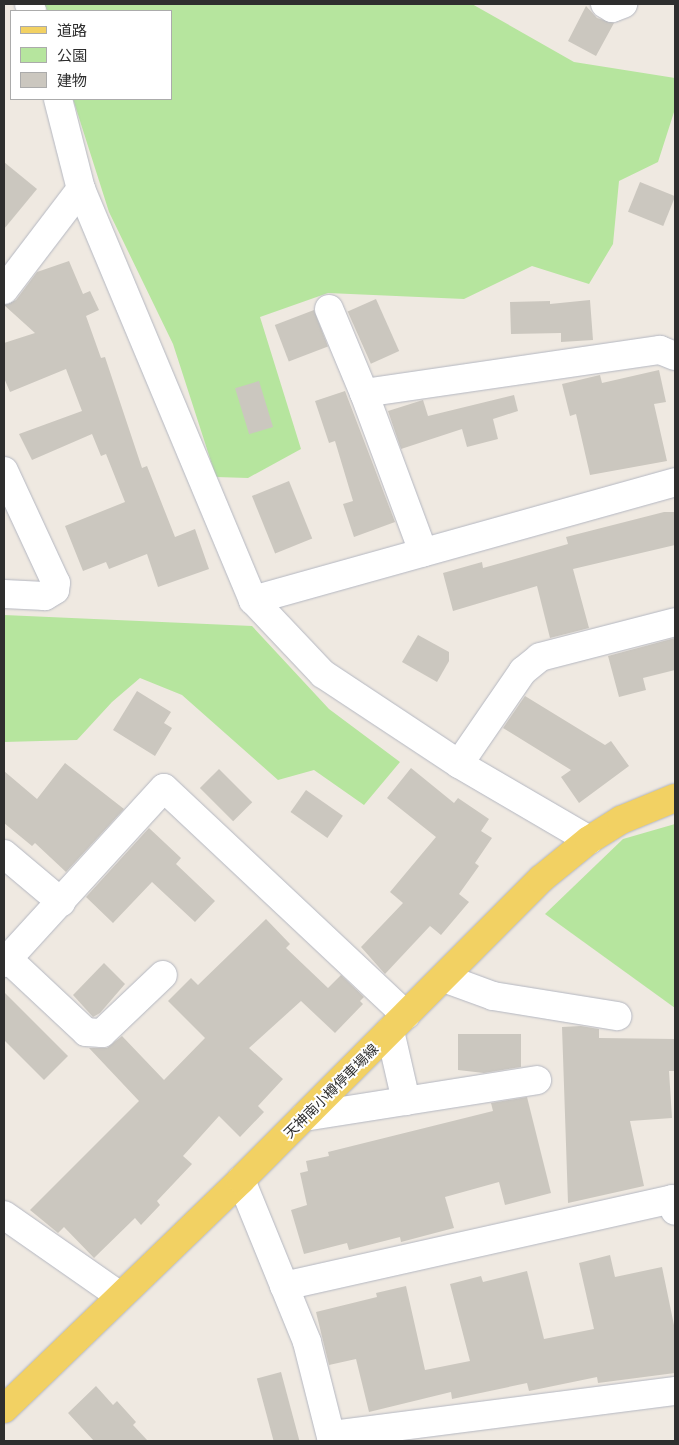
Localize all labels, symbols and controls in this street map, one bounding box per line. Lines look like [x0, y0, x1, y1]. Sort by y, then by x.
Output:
legend [10, 10, 172, 100]
text: 道路 [57, 21, 87, 40]
text: 公園 [57, 46, 87, 65]
text: 建物 [57, 71, 87, 90]
street label: 天神南小樽停車場線 [281, 1041, 381, 1141]

